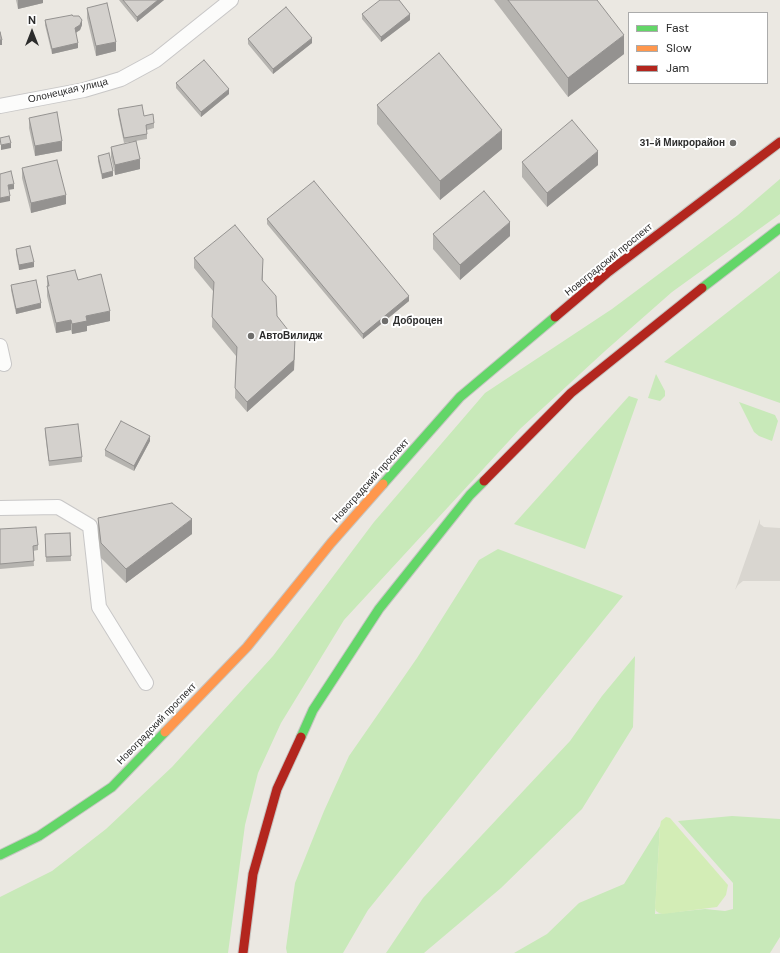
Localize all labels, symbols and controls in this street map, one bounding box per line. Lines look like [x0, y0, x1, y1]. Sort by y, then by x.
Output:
north arrow [12, 12, 52, 52]
legend [628, 12, 768, 84]
text: N [28, 13, 36, 27]
text: Fast [666, 20, 689, 36]
text: Slow [666, 40, 692, 56]
text: Jam [666, 60, 689, 76]
street label: Олонецкая улица [27, 76, 109, 106]
place label: 31-й Микрорайон [639, 137, 725, 149]
marker: 31-й Микрорайон [728, 138, 738, 148]
street label: Новоградский проспект [563, 221, 655, 299]
place label: Доброцен [393, 315, 442, 327]
marker: Доброцен [380, 316, 390, 326]
place label: АвтоВилидж [259, 330, 322, 342]
marker: АвтоВилидж [246, 331, 256, 341]
street label: Новоградский проспект [330, 437, 412, 525]
street label: Новоградский проспект [115, 681, 199, 767]

